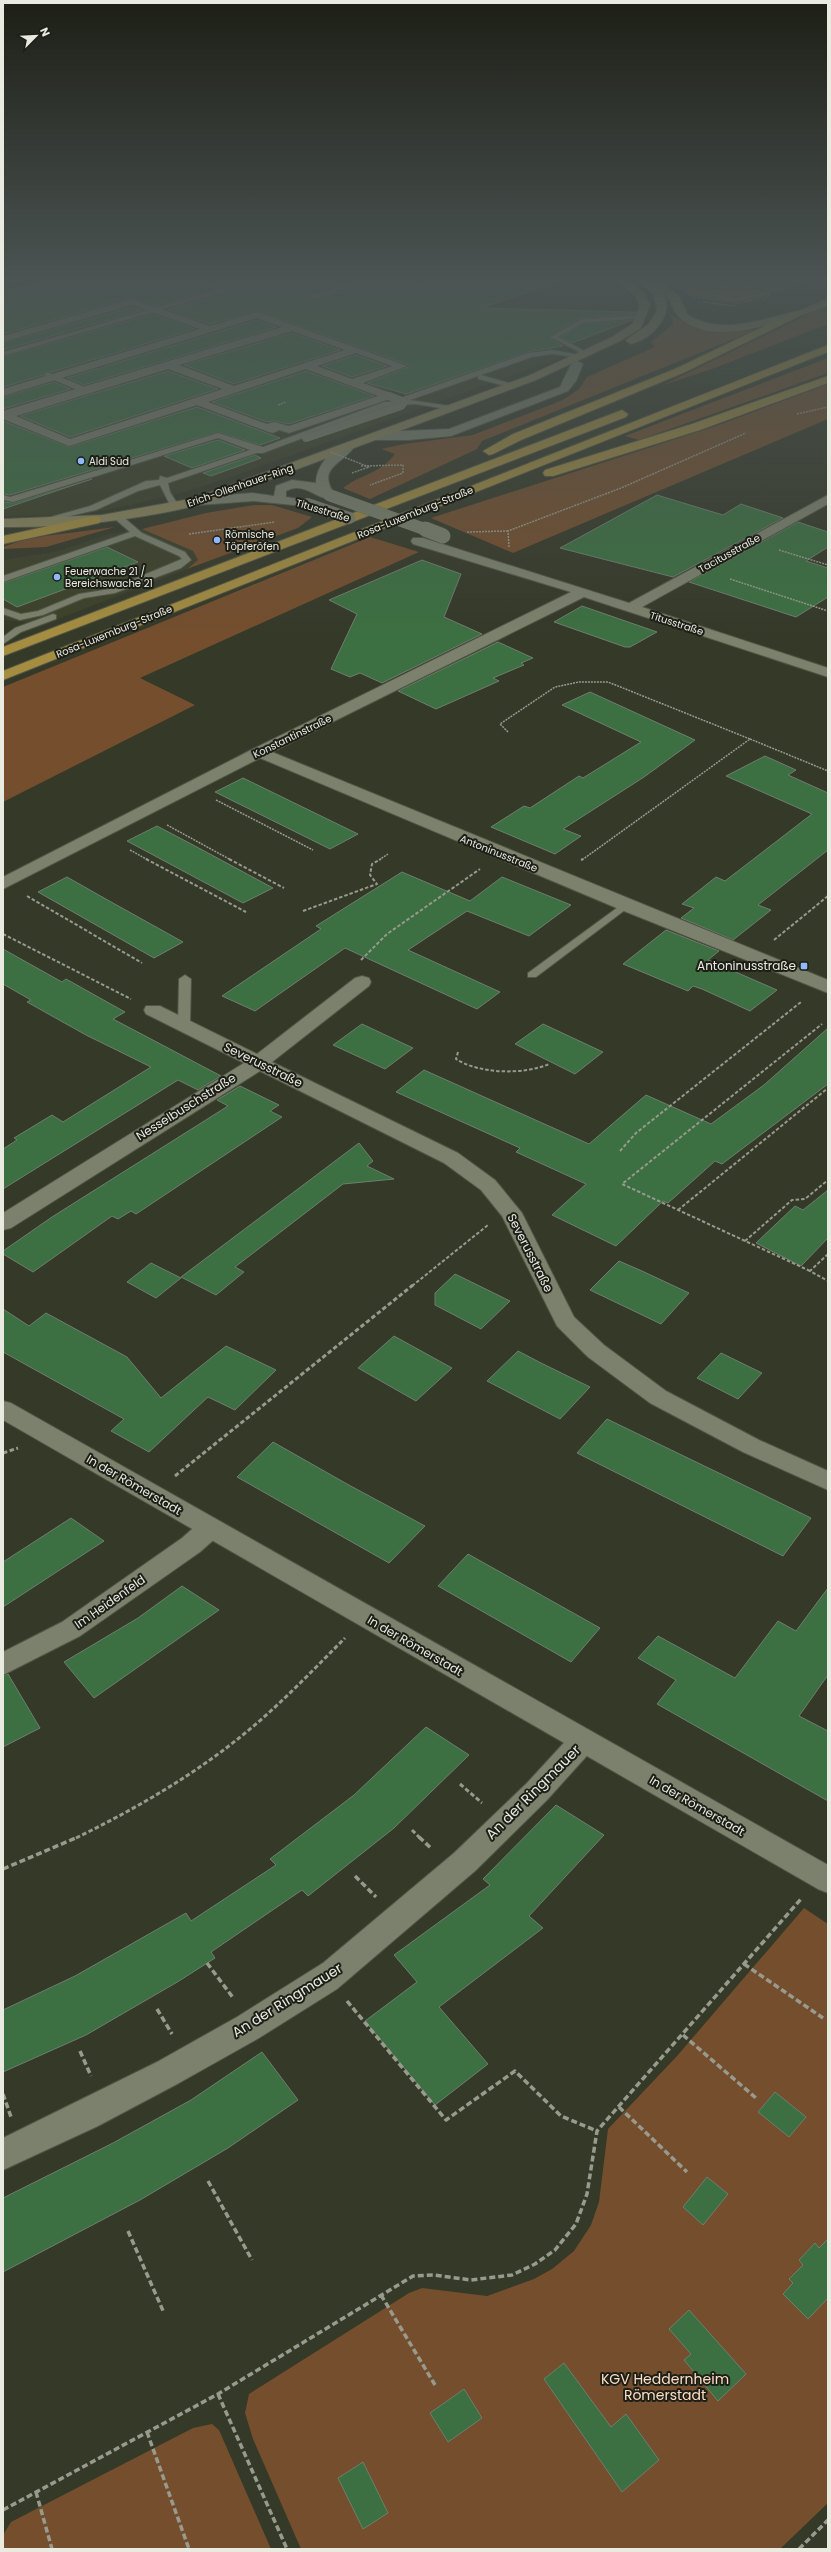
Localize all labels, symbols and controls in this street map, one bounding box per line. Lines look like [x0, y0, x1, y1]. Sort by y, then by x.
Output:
north arrow [16, 16, 56, 56]
text: N [36, 25, 54, 39]
place label: Aldi Süd [89, 454, 129, 469]
marker: Aldi Süd [76, 456, 86, 466]
street label: Erich-Ollenhauer-Ring [185, 460, 295, 511]
street label: Rosa-Luxemburg-Straße [355, 482, 476, 543]
street label: Titusstraße [294, 495, 352, 526]
place label: Römische Töpferöfen [225, 527, 279, 554]
street label: Tacitusstraße [696, 530, 763, 577]
marker: Römische Töpferöfen [212, 535, 222, 545]
place label: Feuerwache 21 / Bereichswache 21 [65, 564, 153, 591]
marker: Feuerwache 21 / Bereichswache 21 [52, 572, 62, 582]
street label: Rosa-Luxemburg-Straße [54, 601, 175, 662]
street label: Titusstraße [648, 608, 706, 639]
street label: Konstantinstraße [250, 711, 334, 762]
street label: Antoninusstraße [458, 831, 540, 876]
place label: Antoninusstraße [697, 957, 796, 974]
marker: Antoninusstraße [799, 961, 809, 971]
street label: Severusstraße [221, 1038, 306, 1091]
street label: Nesselbuschstraße [133, 1069, 239, 1144]
street label: Severusstraße [503, 1211, 558, 1295]
street label: In der Römerstadt [83, 1450, 185, 1519]
street label: Im Heidenfeld [71, 1571, 149, 1632]
street label: In der Römerstadt [364, 1611, 466, 1680]
street label: An der Ringmauer [481, 1740, 585, 1844]
street label: In der Römerstadt [646, 1771, 748, 1840]
street label: An der Ringmauer [228, 1958, 346, 2042]
park label: KGV Heddernheim Römerstadt [601, 2369, 729, 2405]

